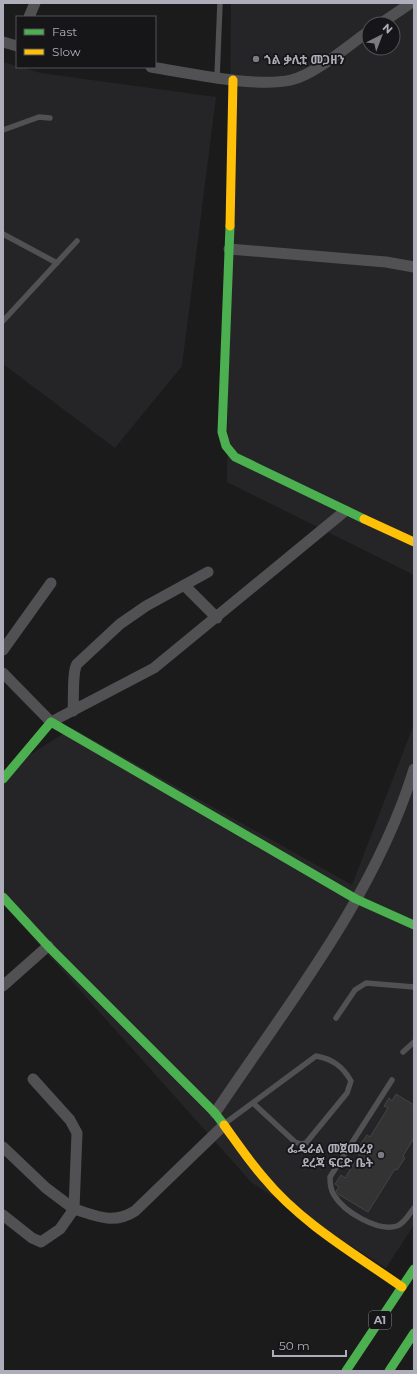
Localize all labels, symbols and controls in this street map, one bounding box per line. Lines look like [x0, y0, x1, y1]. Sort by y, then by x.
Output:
legend [16, 16, 156, 68]
north arrow [361, 16, 401, 56]
text: N [380, 20, 396, 37]
text: Fast [52, 24, 77, 39]
text: Slow [52, 44, 81, 59]
place label: ጎል ቃሊቲ መጋዘን [264, 52, 345, 67]
marker: ጎል ቃሊቲ መጋዘን [251, 54, 261, 64]
place label: ፌዴራል መጀመሪያ ደረጃ ፍርድ ቤት [287, 1141, 374, 1170]
marker: ፌዴራል መጀመሪያ ደረጃ ፍርድ ቤት [376, 1150, 386, 1160]
road number: A1 [369, 1311, 391, 1329]
scale bar [273, 1332, 346, 1358]
text: 50 m [279, 1338, 310, 1353]

